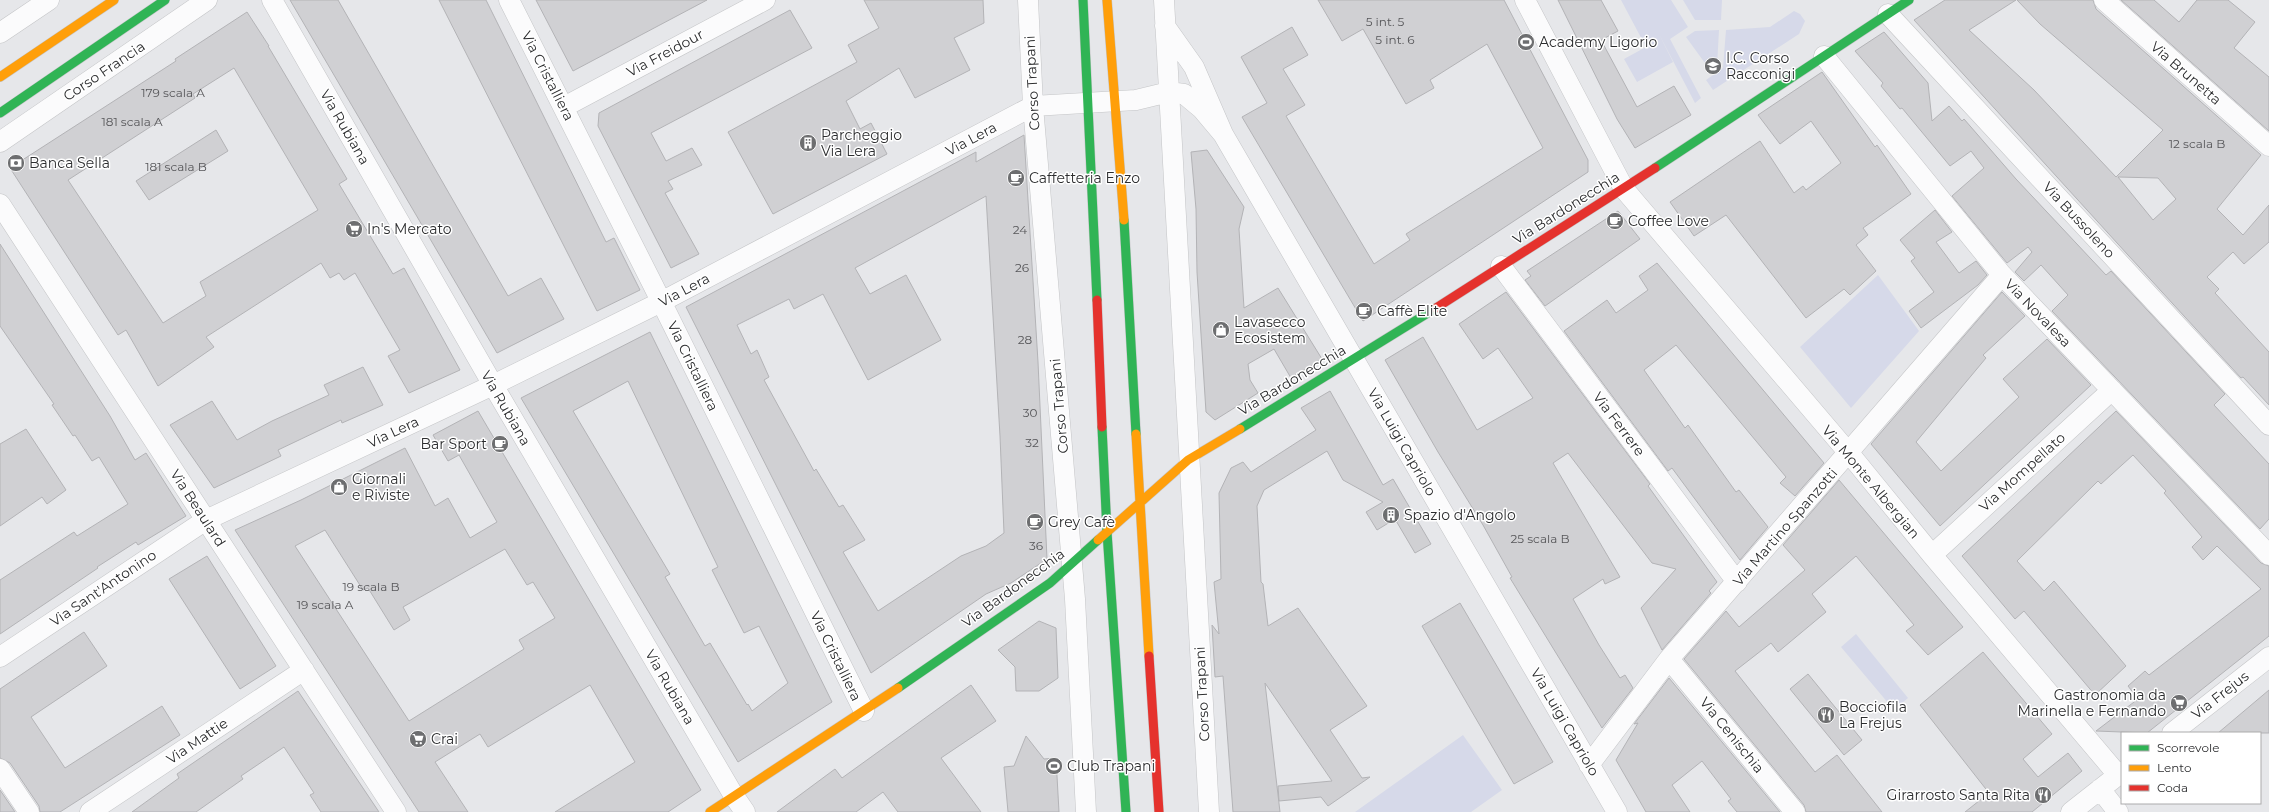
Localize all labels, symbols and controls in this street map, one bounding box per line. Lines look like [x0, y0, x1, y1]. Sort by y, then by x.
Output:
house number: 5 int. 5 [1366, 14, 1405, 29]
street label: Via Freidour [623, 25, 707, 81]
street label: Via Cristalliera [518, 28, 578, 124]
house number: 5 int. 6 [1375, 32, 1415, 47]
sports icon: Academy Ligorio [1516, 32, 1536, 52]
place label: Academy Ligorio [1539, 33, 1658, 51]
street label: Corso Trapani [1021, 35, 1043, 131]
street label: Corso Francia [60, 37, 148, 105]
street label: Via Brunetta [2147, 37, 2225, 109]
place label: I.C. Corso Racconigi [1726, 49, 1795, 83]
school or university icon: I.C. Corso Racconigi [1703, 56, 1723, 76]
house number: 179 scala A [141, 85, 205, 100]
street label: Via Rubiana [316, 86, 374, 168]
house number: 181 scala A [101, 114, 163, 129]
street label: Via Lera [942, 118, 1000, 160]
place label: Parcheggio Via Lera [821, 126, 902, 160]
building icon: Parcheggio Via Lera [798, 133, 818, 153]
house number: 12 scala B [2169, 136, 2225, 151]
bank icon: Banca Sella [6, 153, 26, 173]
place label: Banca Sella [29, 154, 110, 172]
house number: 181 scala B [145, 159, 207, 174]
cafe icon: Caffetteria Enzo [1006, 168, 1026, 188]
street label: Via Bardonecchia [1509, 168, 1623, 248]
place label: Caffetteria Enzo [1029, 169, 1140, 187]
street label: Via Bussoleno [2039, 178, 2119, 262]
cafe icon: Coffee Love [1605, 211, 1625, 231]
place label: Coffee Love [1628, 212, 1709, 230]
supermarket icon: In's Mercato [344, 219, 364, 239]
place label: In's Mercato [367, 220, 452, 238]
house number: 24 [1013, 222, 1027, 237]
house number: 26 [1015, 260, 1029, 275]
street label: Via Lera [655, 269, 713, 311]
street label: Via Novalesa [2001, 275, 2075, 351]
cafe icon: Caffè Elite [1354, 301, 1374, 321]
place label: Caffè Elite [1377, 302, 1447, 320]
place label: Lavasecco Ecosistem [1234, 313, 1306, 347]
street label: Via Cristalliera [663, 318, 723, 414]
shop icon: Lavasecco Ecosistem [1211, 320, 1231, 340]
house number: 28 [1018, 332, 1033, 347]
street label: Via Bardonecchia [1235, 341, 1349, 419]
street label: Corso Trapani [1046, 358, 1072, 454]
street label: Via Rubiana [477, 367, 535, 449]
street label: Via Luigi Capriolo [1364, 385, 1440, 499]
street label: Via Ferrere [1589, 388, 1649, 460]
house number: 30 [1023, 405, 1037, 420]
street label: Via Lera [364, 412, 422, 452]
street label: Via Monte Albergian [1818, 422, 1924, 542]
street label: Via Mompellato [1975, 428, 2069, 516]
cafe icon: Bar Sport [490, 434, 510, 454]
place label: Bar Sport [421, 435, 487, 453]
house number: 32 [1025, 435, 1039, 450]
street label: Via Martino Spanzotti [1729, 464, 1841, 590]
street label: Via Beaulard [166, 466, 230, 550]
place label: Giornali e Riviste [352, 470, 410, 504]
shop icon: Giornali e Riviste [329, 477, 349, 497]
building icon: Spazio d'Angolo [1381, 505, 1401, 525]
place label: Spazio d'Angolo [1404, 506, 1516, 524]
cafe icon: Grey Cafè [1025, 512, 1045, 532]
place label: Grey Cafè [1048, 513, 1115, 531]
house number: 25 scala B [1511, 531, 1569, 546]
house number: 36 [1029, 538, 1043, 553]
street label: Via Bardonecchia [958, 545, 1068, 631]
street label: Via Sant'Antonino [46, 546, 160, 630]
house number: 19 scala B [343, 579, 399, 594]
house number: 19 scala A [297, 597, 354, 612]
street label: Via Cristalliera [806, 608, 866, 704]
street label: Via Rubiana [641, 646, 699, 728]
street label: Corso Trapani [1191, 646, 1213, 742]
street label: Via Luigi Capriolo [1527, 665, 1603, 779]
street label: Via Frejus [2188, 667, 2252, 723]
place label: Gastronomia da Marinella e Fernando [2018, 686, 2166, 720]
street label: Via Cenischia [1696, 693, 1768, 777]
supermarket icon: Gastronomia da Marinella e Fernando [2169, 693, 2189, 713]
place label: Bocciofila La Frejus [1839, 698, 1907, 732]
restaurant icon: Bocciofila La Frejus [1816, 705, 1836, 725]
street label: Via Mattie [163, 714, 231, 768]
supermarket icon: Crai [408, 729, 428, 749]
place label: Crai [431, 730, 458, 748]
legend [2121, 732, 2261, 804]
text: Scorrevole [2157, 740, 2219, 755]
sports icon: Club Trapani [1044, 756, 1064, 776]
place label: Club Trapani [1067, 757, 1155, 775]
text: Lento [2157, 760, 2192, 775]
text: Coda [2157, 780, 2188, 795]
restaurant icon: Girarrosto Santa Rita [2033, 785, 2053, 805]
place label: Girarrosto Santa Rita [1887, 786, 2030, 804]

